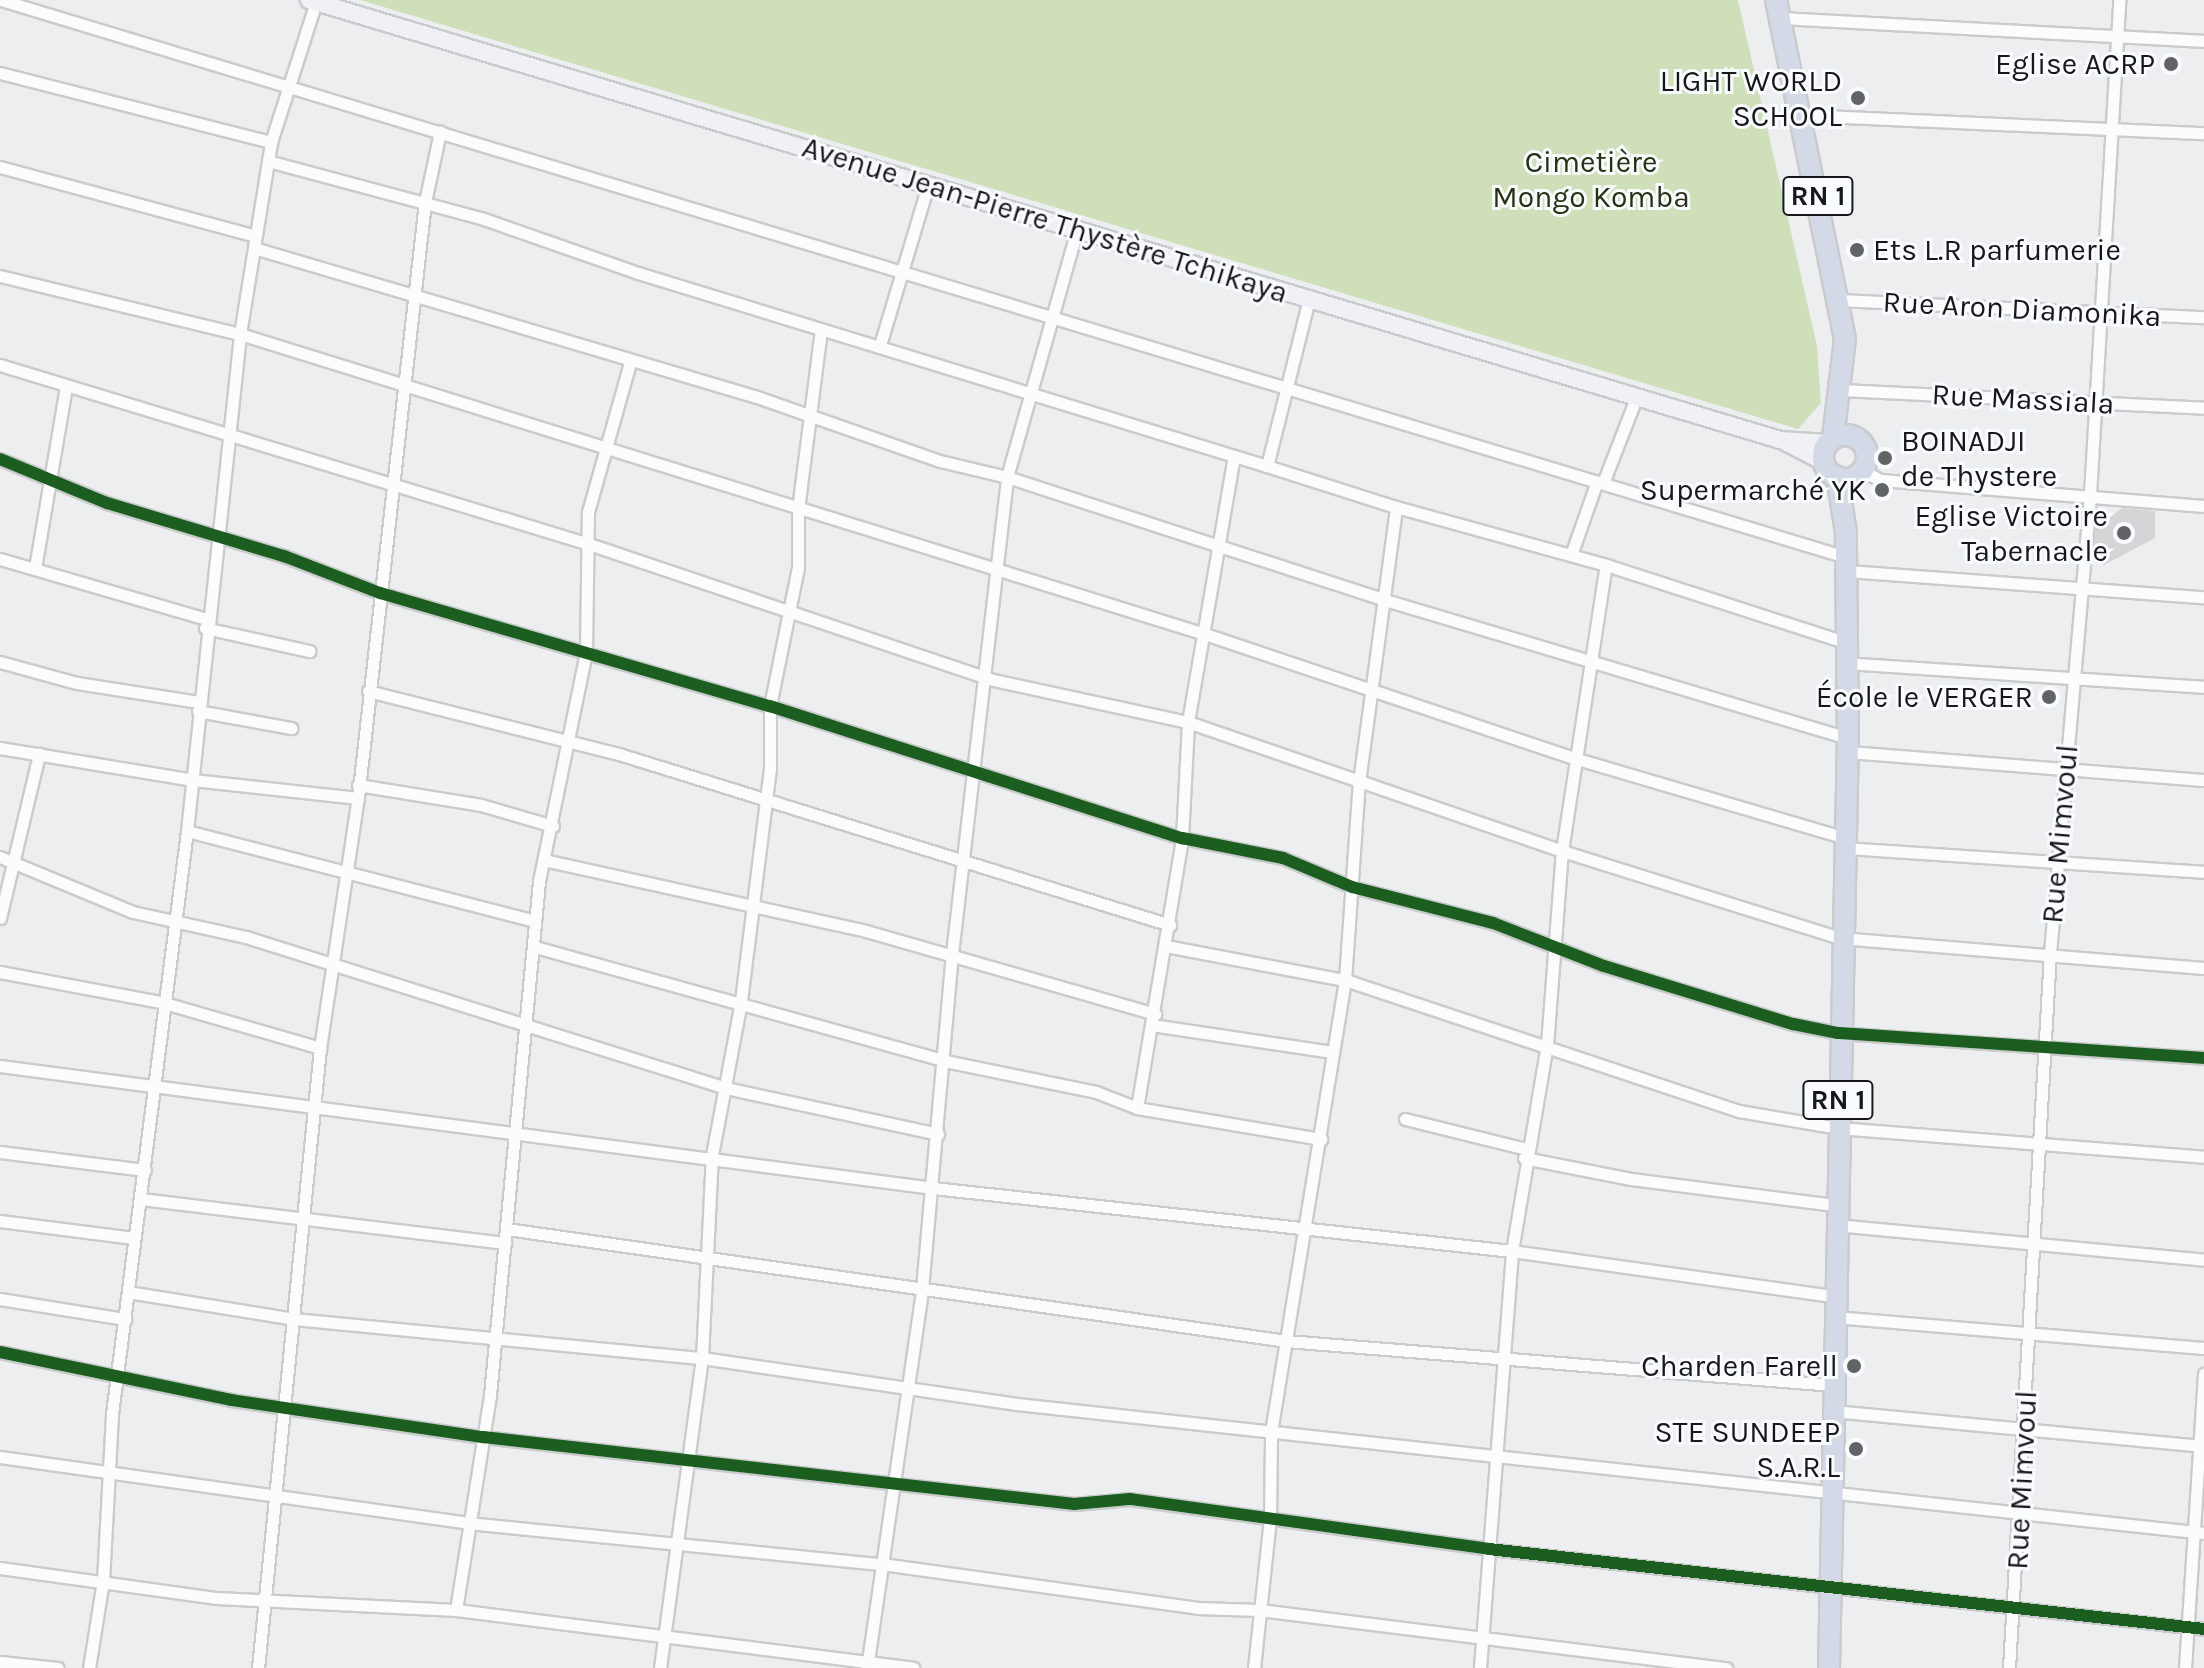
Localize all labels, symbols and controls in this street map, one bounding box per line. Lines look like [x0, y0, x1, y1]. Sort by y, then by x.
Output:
place label: Eglise ACRP [1995, 46, 2155, 82]
marker: Eglise ACRP [2162, 55, 2180, 73]
place label: LIGHT WORLD SCHOOL [1660, 63, 1842, 134]
marker: LIGHT WORLD SCHOOL [1849, 89, 1867, 107]
street label: Avenue Jean-Pierre Thystère Tchikaya [798, 129, 1292, 311]
park label: Cimetière Mongo Komba [1492, 144, 1690, 214]
road number: RN 1 [1782, 172, 1854, 220]
place label: Ets L.R parfumerie [1873, 232, 2121, 268]
marker: Ets L.R parfumerie [1848, 241, 1866, 259]
street label: Rue Aron Diamonika [1882, 284, 2162, 334]
street label: Rue Massiala [1931, 376, 2115, 422]
place label: BOINADJI de Thystere [1901, 423, 2057, 494]
marker: BOINADJI de Thystere [1876, 449, 1894, 467]
place label: Supermarché YK [1640, 472, 1866, 508]
marker: Supermarché YK [1873, 481, 1891, 499]
place label: Eglise Victoire Tabernacle [1914, 498, 2108, 568]
marker: Eglise Victoire Tabernacle [2115, 524, 2133, 542]
place label: École le VERGER [1816, 679, 2033, 715]
marker: École le VERGER [2040, 688, 2058, 706]
street label: Rue Mimvoul [2034, 743, 2086, 925]
road number: RN 1 [1802, 1076, 1874, 1124]
place label: Charden Farell [1641, 1348, 1838, 1384]
marker: Charden Farell [1845, 1357, 1863, 1375]
street label: Rue Mimvoul [1999, 1389, 2045, 1571]
place label: STE SUNDEEP S.A.R.L [1654, 1414, 1840, 1484]
marker: STE SUNDEEP S.A.R.L [1847, 1440, 1865, 1458]

